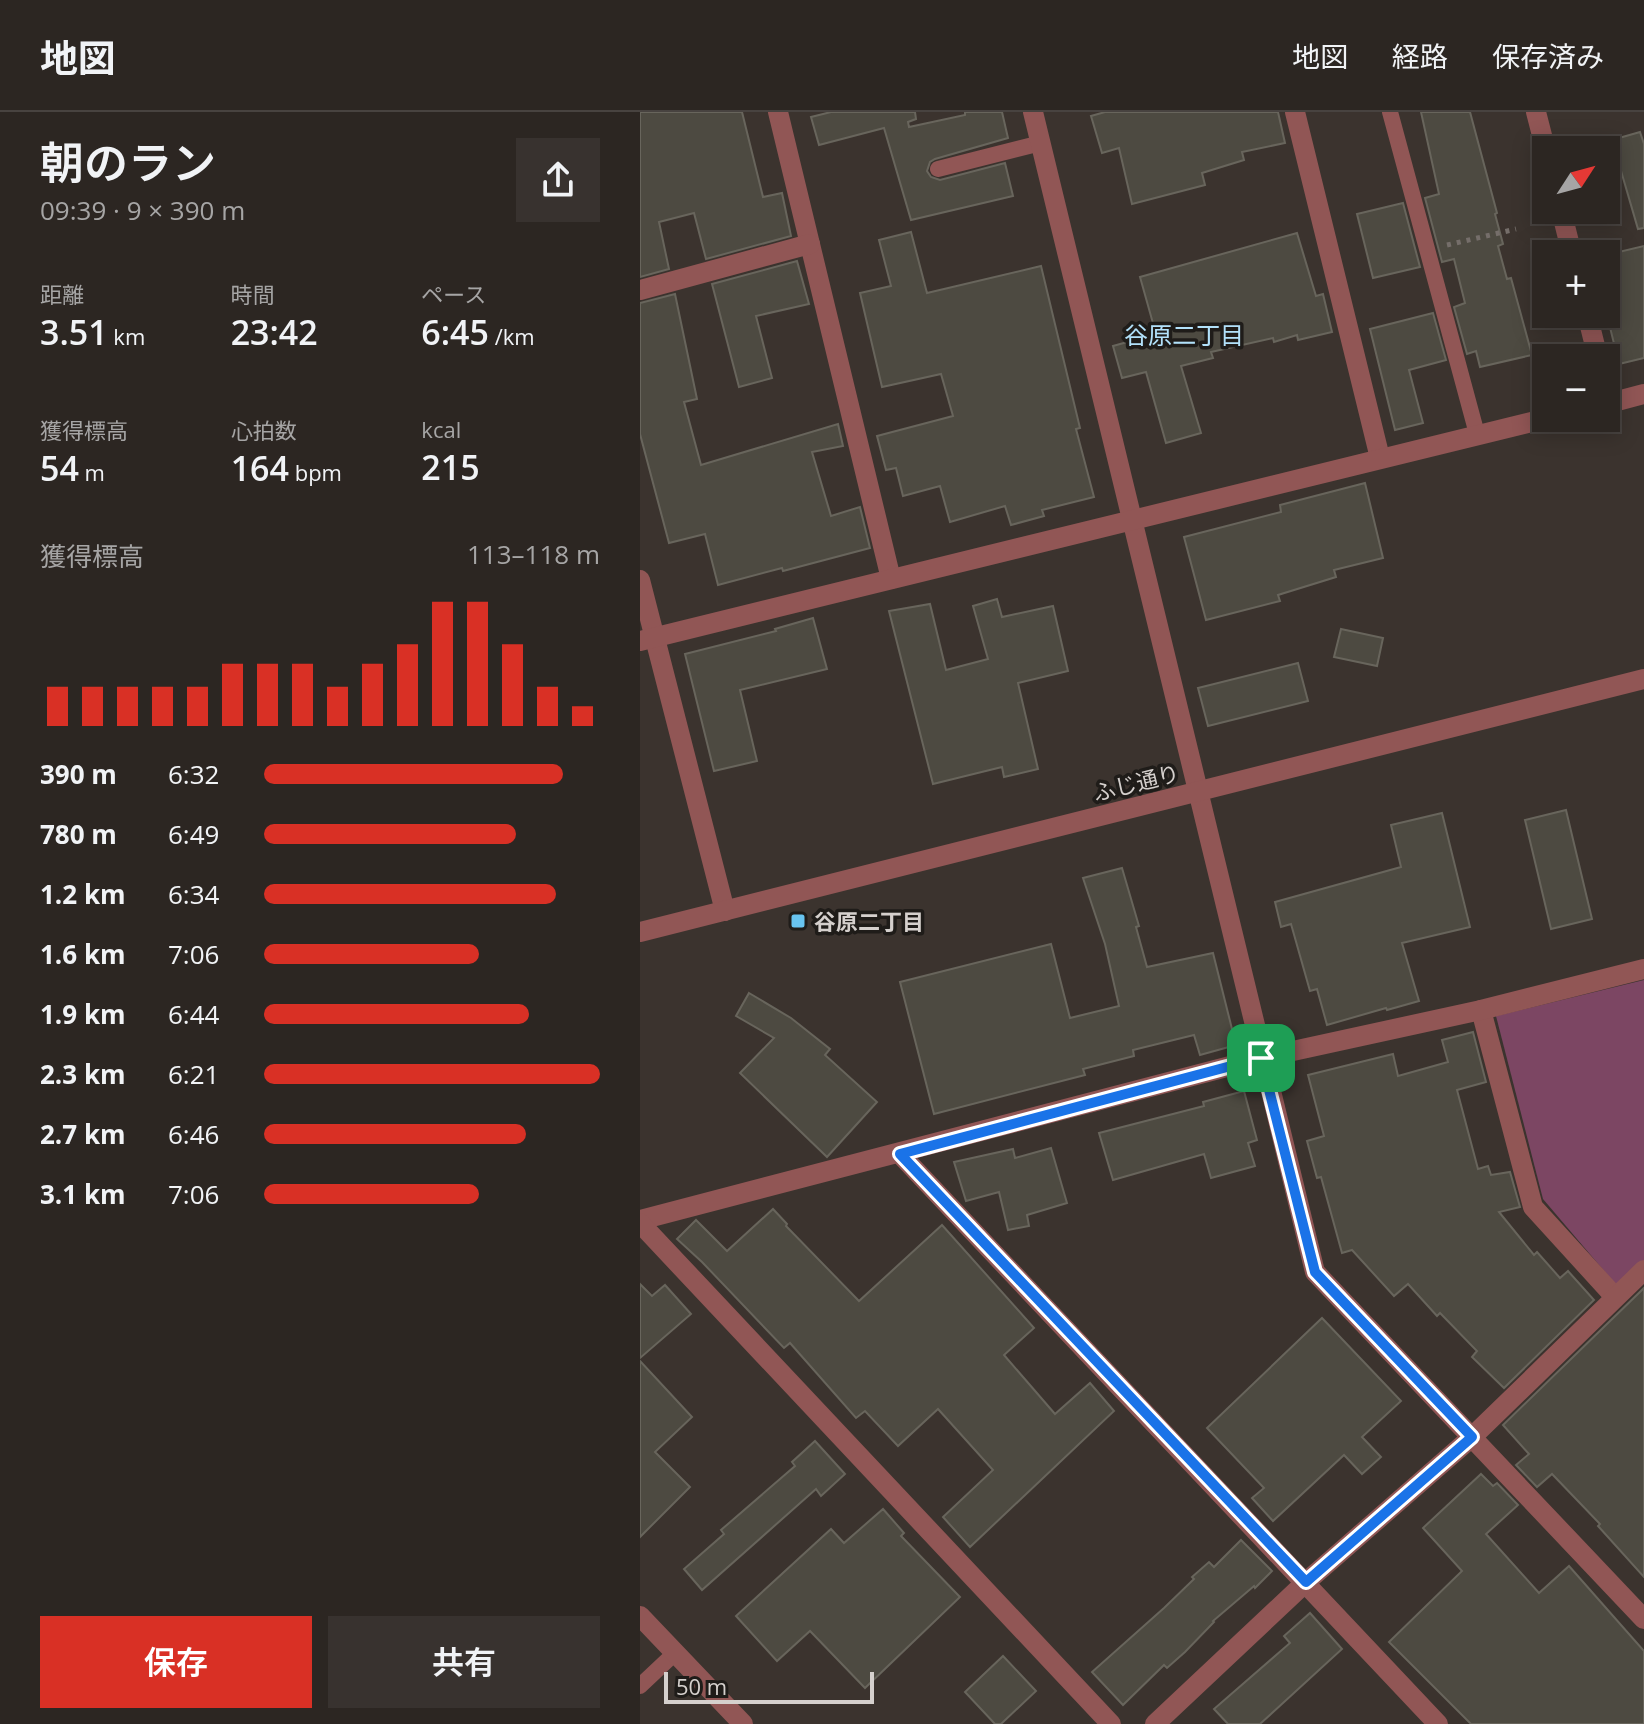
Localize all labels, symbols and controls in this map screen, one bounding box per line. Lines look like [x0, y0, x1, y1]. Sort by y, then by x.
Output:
text: 地図 [40, 31, 116, 83]
text: 地図 [1292, 37, 1348, 75]
text: 経路 [1392, 37, 1448, 75]
text: 保存済み [1492, 37, 1604, 75]
text: 朝のラン [40, 132, 216, 192]
north arrow [1532, 136, 1620, 224]
map controls [1532, 136, 1620, 432]
button: share [516, 138, 600, 222]
text: 09:39 · 9 × 390 m [40, 192, 245, 228]
button: + [1532, 240, 1620, 328]
text: 距離 [40, 279, 84, 309]
text: 時間 [231, 279, 275, 309]
text: ペース [421, 279, 486, 309]
text: 3.51 [40, 309, 108, 355]
text: 23:42 [231, 309, 318, 355]
text: 6:45 [421, 309, 489, 355]
district label: 谷原二丁目 [1124, 318, 1244, 351]
text: km [108, 321, 145, 351]
text: /km [489, 321, 535, 351]
button: − [1532, 344, 1620, 432]
text: kcal [421, 414, 461, 444]
text: 獲得標高 [40, 415, 128, 445]
text: 心拍数 [231, 415, 297, 445]
text: 215 [421, 444, 480, 490]
text: 54 [40, 445, 79, 491]
text: 164 [231, 445, 289, 491]
text: m [79, 457, 105, 487]
text: bpm [289, 457, 342, 487]
text: 113–118 m [467, 536, 600, 572]
text: 獲得標高 [40, 538, 144, 574]
text: 390 m [40, 756, 117, 792]
text: 6:32 [168, 756, 219, 792]
street label: ふじ通り [1090, 757, 1182, 807]
text: 780 m [40, 816, 117, 852]
text: 6:49 [168, 816, 219, 852]
text: 1.2 km [40, 876, 126, 912]
text: 6:34 [168, 876, 219, 912]
place label: 谷原二丁目 [814, 906, 924, 936]
marker: 谷原二丁目 [789, 912, 807, 930]
text: 1.6 km [40, 936, 126, 972]
text: 7:06 [168, 936, 219, 972]
text: 1.9 km [40, 996, 126, 1032]
text: 6:44 [168, 996, 219, 1032]
pin [1227, 1024, 1295, 1092]
icon: arrive [1239, 1036, 1283, 1080]
text: 2.3 km [40, 1056, 126, 1092]
text: 6:21 [168, 1056, 219, 1092]
text: 2.7 km [40, 1116, 126, 1152]
text: 6:46 [168, 1116, 219, 1152]
text: 3.1 km [40, 1176, 126, 1212]
text: 7:06 [168, 1176, 219, 1212]
button: 保存 [40, 1616, 312, 1708]
button: 共有 [328, 1616, 600, 1708]
scale bar [664, 1668, 874, 1704]
text: 50 m [676, 1671, 727, 1701]

